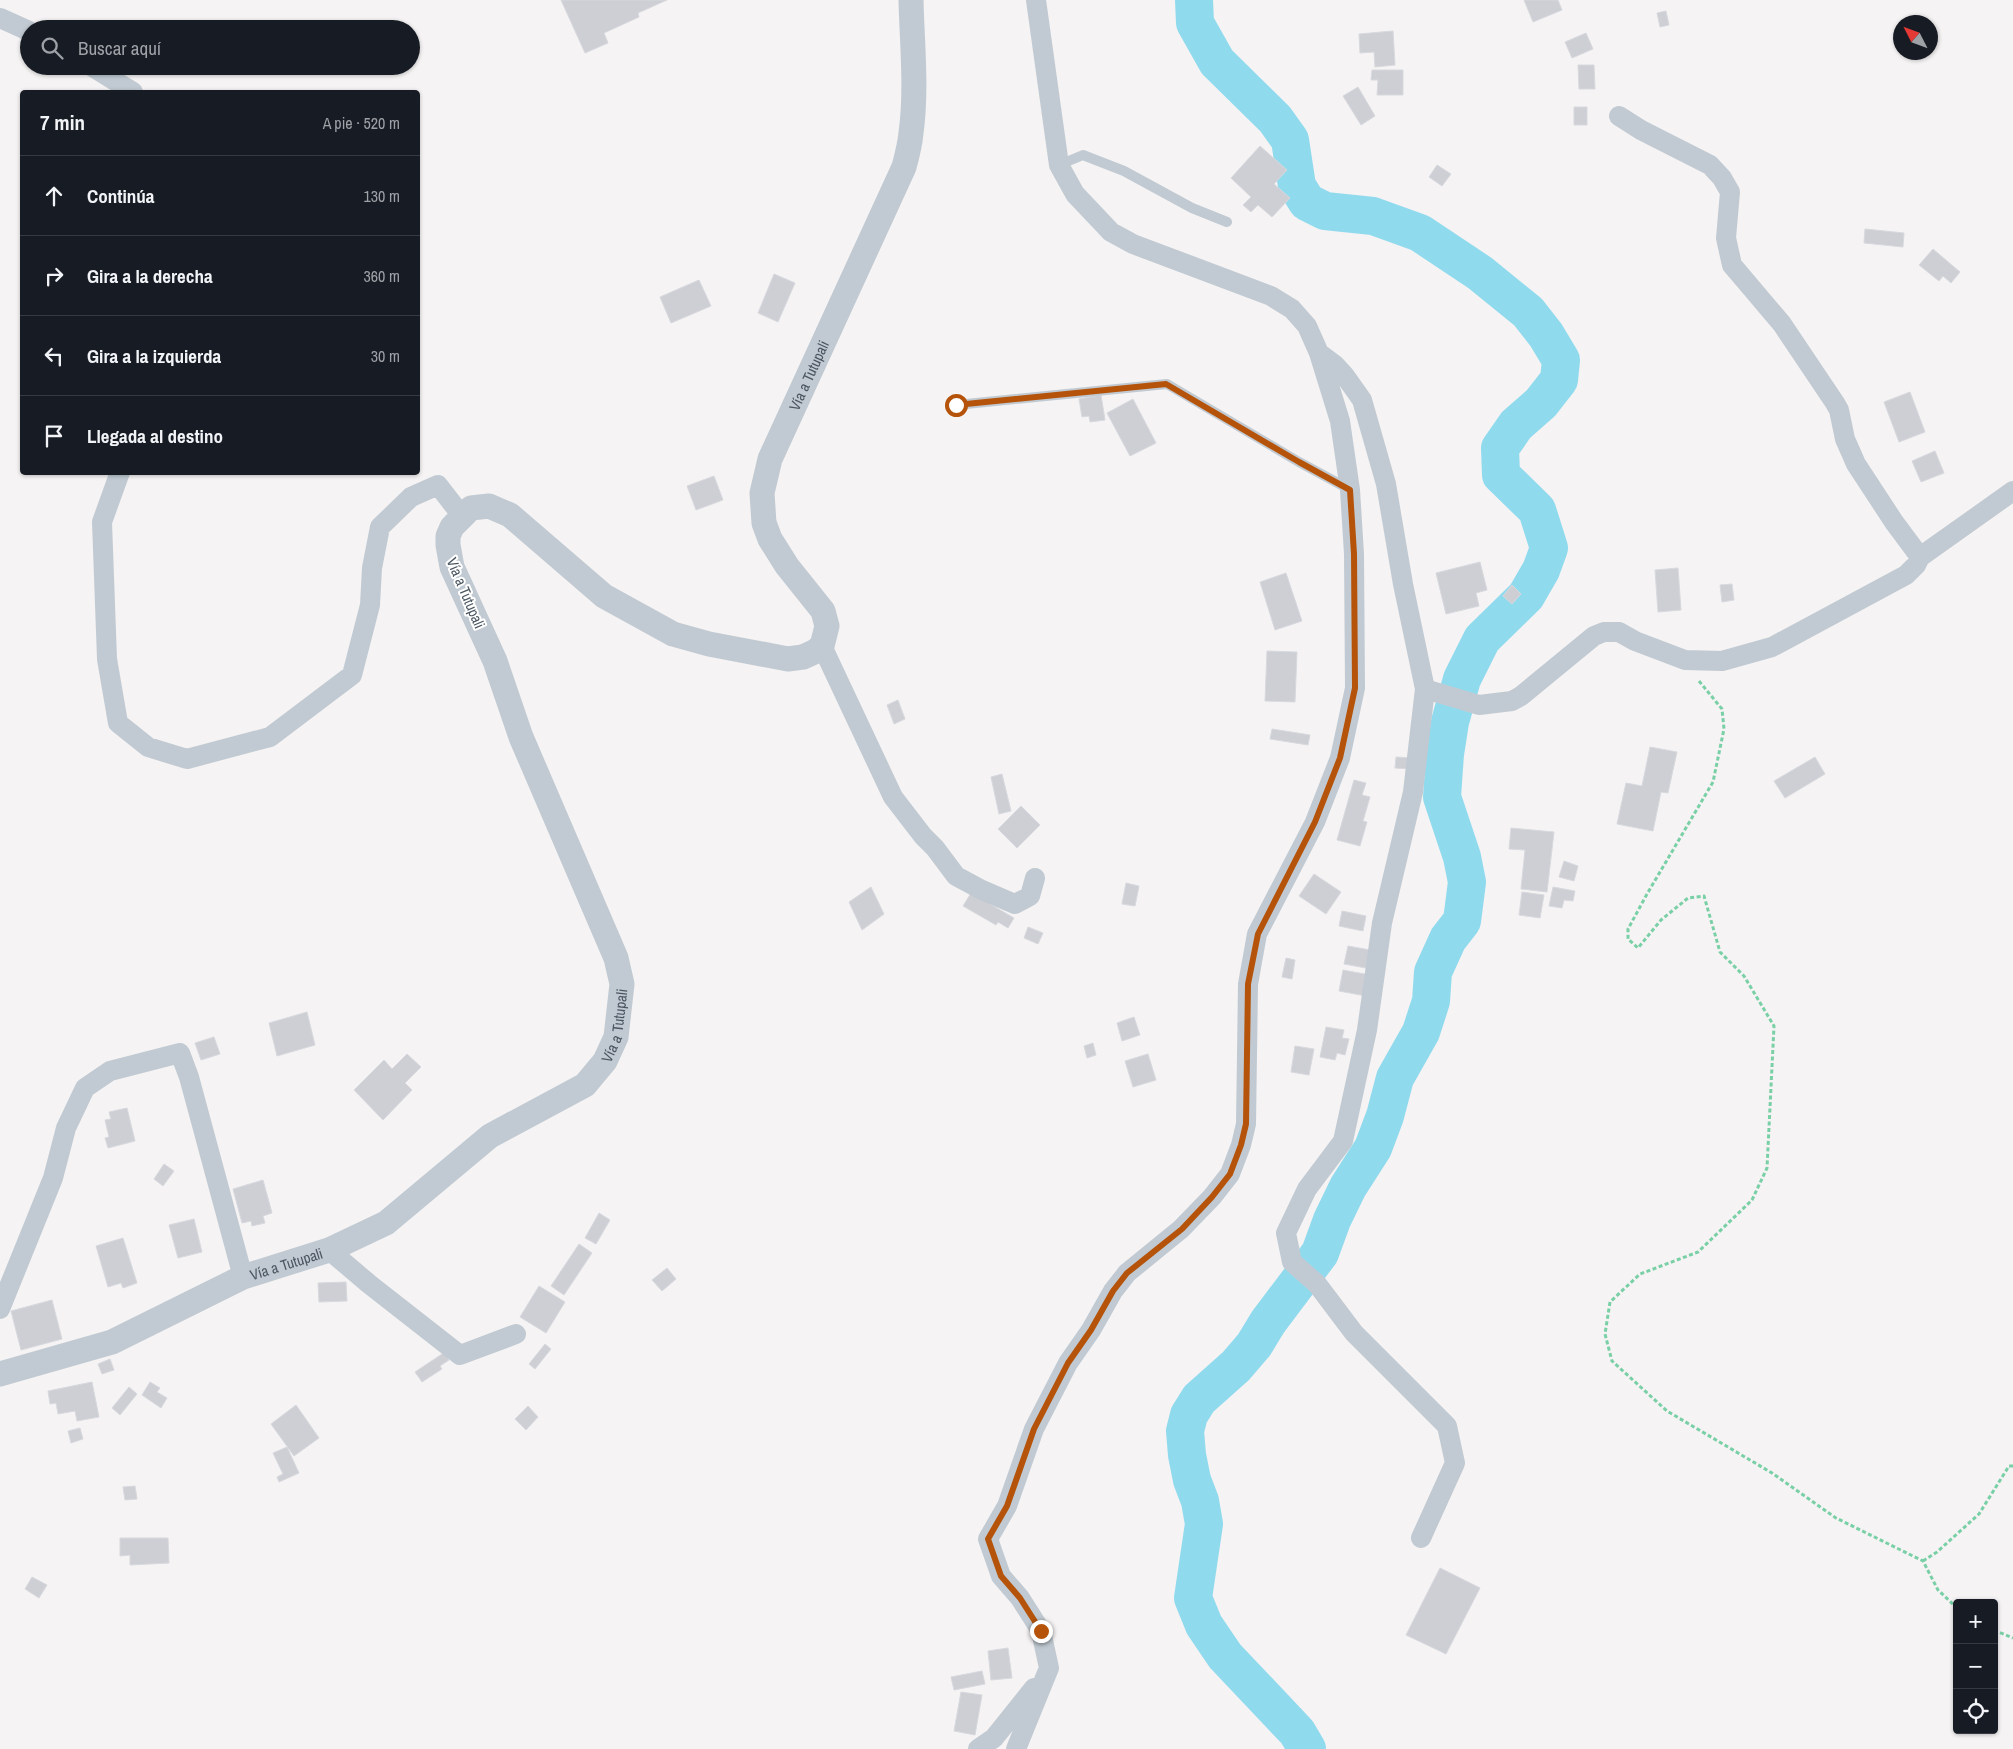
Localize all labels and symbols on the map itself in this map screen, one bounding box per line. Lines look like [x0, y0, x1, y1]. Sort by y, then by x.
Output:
north arrow [1893, 15, 1938, 60]
street label: Vía a Tutupali [783, 337, 834, 414]
route start [945, 394, 968, 417]
street label: Vía a Tutupali [442, 554, 490, 632]
street label: Vía a Tutupali [595, 988, 632, 1066]
street label: Vía a Tutupali [247, 1242, 325, 1285]
route end [1030, 1620, 1053, 1643]

